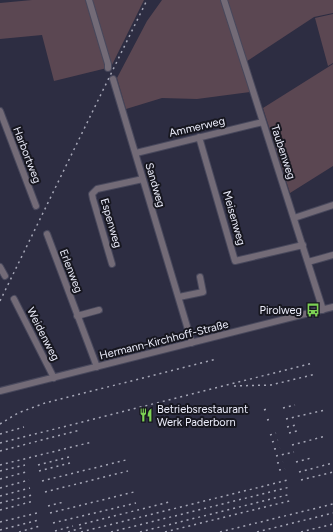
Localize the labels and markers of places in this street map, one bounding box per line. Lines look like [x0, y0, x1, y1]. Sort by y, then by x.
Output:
bus stop icon: Pirolweg [305, 302, 321, 318]
place label: Pirolweg [260, 304, 302, 317]
place label: Betriebsrestaurant Werk Paderborn [157, 403, 248, 429]
restaurant icon: Betriebsrestaurant Werk Paderborn [138, 407, 154, 423]

